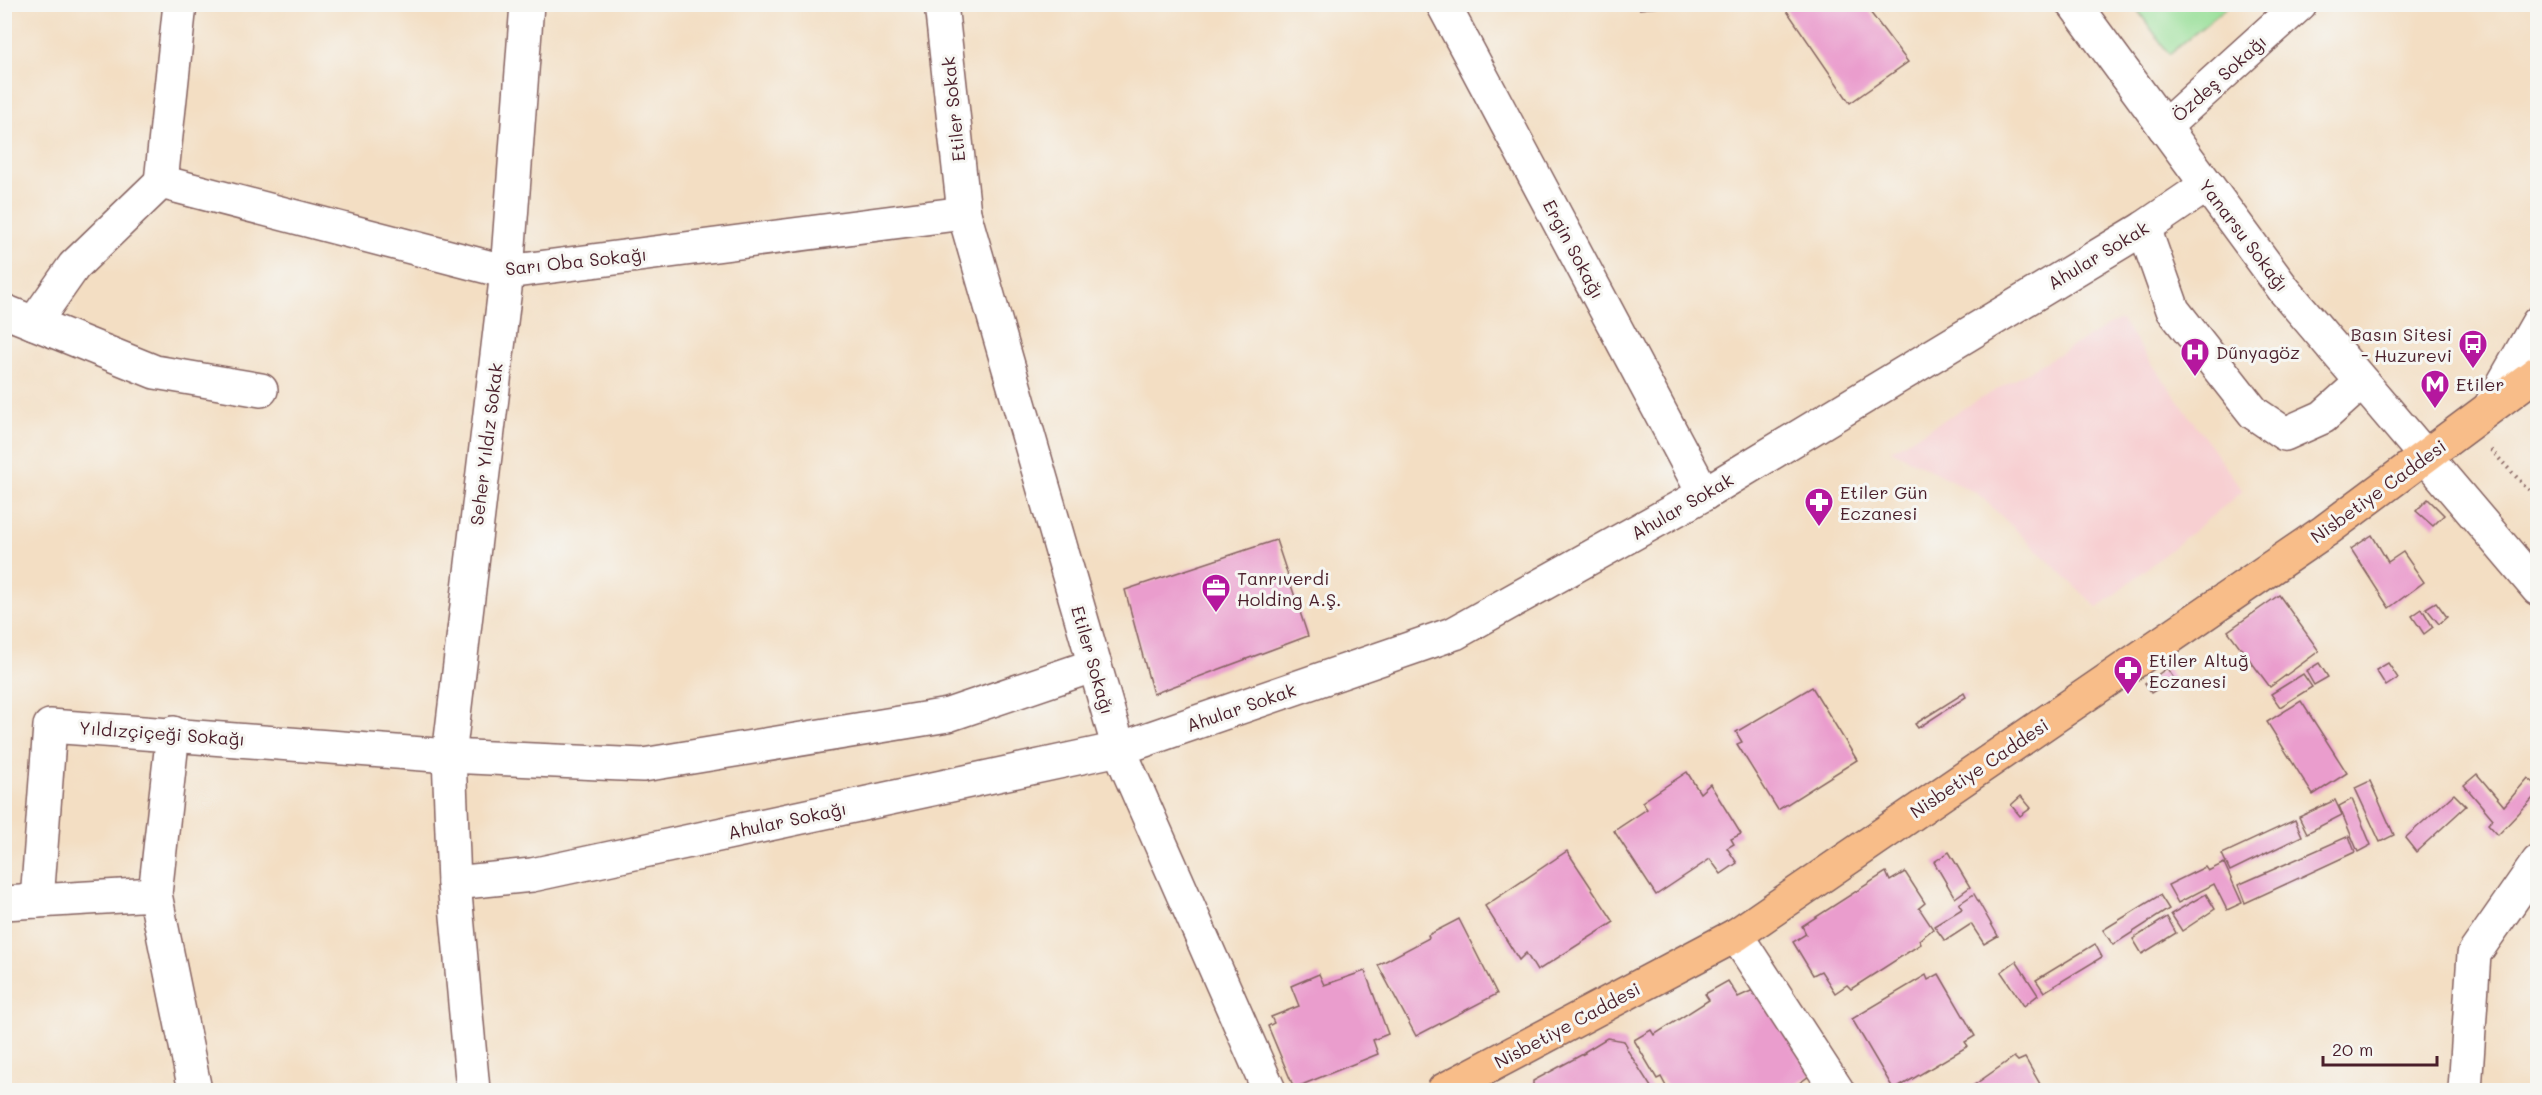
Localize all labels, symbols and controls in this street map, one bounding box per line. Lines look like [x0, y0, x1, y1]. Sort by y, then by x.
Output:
street label: Özdeş Sokağı [2167, 29, 2271, 127]
street label: Etiler Sokak [936, 55, 970, 163]
street label: Yanarsu Sokağı [2194, 174, 2294, 296]
street label: Ergin Sokağı [1538, 195, 1610, 303]
street label: Ahular Sokak [2043, 215, 2153, 295]
street label: Sarı Oba Sokağı [504, 242, 648, 280]
place label: Basın Sitesi - Huzurevi [2351, 322, 2452, 367]
bus stop icon: Basın Sitesi - Huzurevi [2457, 328, 2489, 370]
hospital icon: Dűnyagöz [2179, 336, 2211, 378]
place label: Dűnyagöz [2216, 340, 2300, 364]
street label: Seher Yıldız Sokak [464, 361, 508, 527]
metro station icon: Etiler [2419, 368, 2451, 410]
place label: Etiler [2456, 372, 2504, 396]
street label: Nisbetiye Caddesi [2305, 434, 2451, 548]
street label: Ahular Sokak [1627, 467, 1737, 545]
place label: Etiler Gün Eczanesi [1840, 480, 1927, 525]
pharmacy icon: Etiler Gün Eczanesi [1803, 486, 1835, 528]
place label: Tanrıverdi Holding A.Ş. [1237, 566, 1341, 611]
office icon: Tanrıverdi Holding A.Ş. [1200, 572, 1232, 614]
street label: Etiler Sokağı [1066, 603, 1120, 717]
place label: Etiler Altuğ Eczanesi [2149, 648, 2248, 693]
pharmacy icon: Etiler Altuğ Eczanesi [2112, 654, 2144, 696]
street label: Ahular Sokak [1183, 677, 1299, 737]
street label: Nisbetiye Caddesi [1905, 713, 2053, 823]
street label: Yıldızçiçeği Sokağı [78, 715, 246, 751]
street label: Ahular Sokağı [725, 796, 849, 844]
street label: Nisbetiye Caddesi [1490, 976, 1644, 1074]
scale bar [2323, 1029, 2437, 1067]
text: 20 m [2332, 1037, 2373, 1061]

